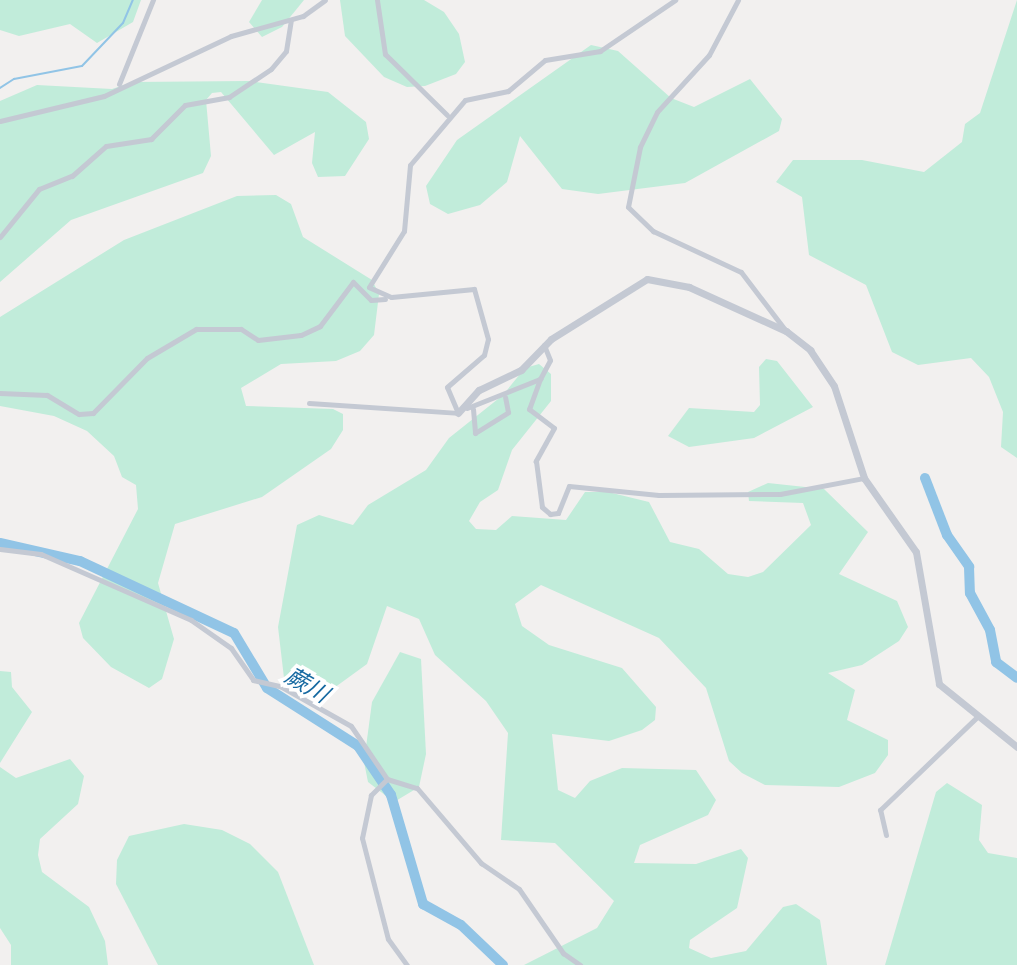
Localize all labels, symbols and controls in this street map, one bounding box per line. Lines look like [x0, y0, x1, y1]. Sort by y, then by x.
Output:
water label: 蕨川 [280, 662, 334, 708]

